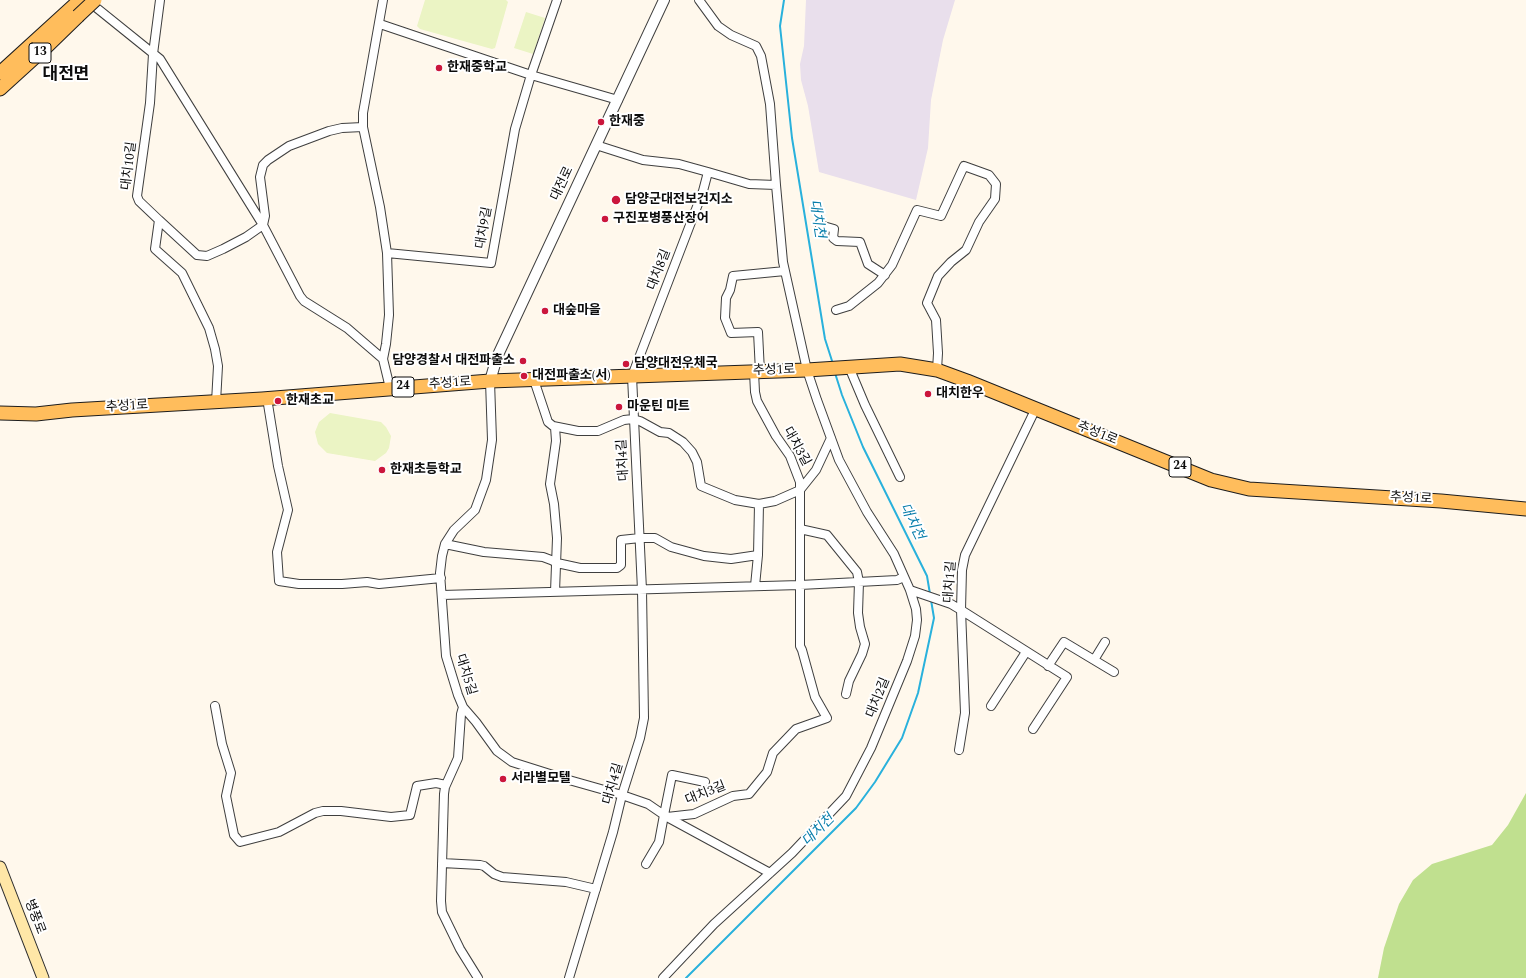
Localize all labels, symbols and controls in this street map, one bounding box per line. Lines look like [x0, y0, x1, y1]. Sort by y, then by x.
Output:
road number: 13 [29, 43, 51, 63]
place label: 한재중학교 [447, 60, 507, 76]
marker: 한재중학교 [434, 63, 444, 73]
district label: 대전면 [43, 66, 89, 86]
place label: 한재중 [609, 114, 645, 130]
marker: 한재중 [596, 117, 606, 127]
street label: 대치10길 [119, 141, 141, 191]
street label: 대전로 [548, 164, 578, 204]
place label: 담양군대전보건지소 [625, 192, 733, 208]
marker: 담양군대전보건지소 [610, 194, 622, 206]
water label: 대치천 [805, 199, 827, 239]
street label: 대치9길 [474, 206, 496, 250]
place label: 구진포병풍산장어 [613, 211, 709, 227]
marker: 구진포병풍산장어 [600, 214, 610, 224]
street label: 대치8길 [645, 247, 675, 293]
place label: 대숲마을 [553, 303, 601, 319]
marker: 대숲마을 [540, 306, 550, 316]
place label: 담양경찰서 대전파출소 [392, 353, 515, 369]
marker: 담양경찰서 대전파출소 [518, 356, 528, 366]
place label: 담양대전우체국 [634, 356, 718, 372]
marker: 담양대전우체국 [621, 359, 631, 369]
street label: 추성1로 [753, 362, 795, 380]
place label: 대전파출소(서) [532, 368, 611, 384]
marker: 대전파출소(서) [519, 371, 529, 381]
street label: 추성1로 [428, 375, 472, 393]
road number: 24 [392, 377, 414, 397]
place label: 대치한우 [936, 386, 984, 402]
marker: 대치한우 [923, 389, 933, 399]
place label: 한재초교 [286, 393, 334, 409]
marker: 한재초교 [273, 396, 283, 406]
street label: 추성1로 [105, 398, 149, 416]
place label: 마운틴 마트 [627, 399, 690, 415]
marker: 마운틴 마트 [614, 402, 624, 412]
street label: 추성1로 [1074, 419, 1120, 449]
street label: 대치3길 [779, 425, 813, 469]
street label: 대치4길 [615, 438, 633, 482]
road number: 24 [1169, 457, 1191, 477]
place label: 한재초등학교 [390, 462, 462, 478]
marker: 한재초등학교 [377, 465, 387, 475]
street label: 추성1로 [1389, 490, 1433, 508]
water label: 대치천 [895, 501, 927, 543]
street label: 대치1길 [942, 560, 960, 604]
street label: 대치5길 [451, 652, 479, 698]
street label: 대치2길 [864, 675, 894, 721]
street label: 대치4길 [601, 761, 627, 807]
place label: 서라별모텔 [511, 771, 571, 787]
marker: 서라별모텔 [498, 774, 508, 784]
street label: 대치3길 [683, 779, 729, 809]
water label: 대치천 [799, 811, 839, 851]
street label: 병풍로 [20, 897, 48, 937]

